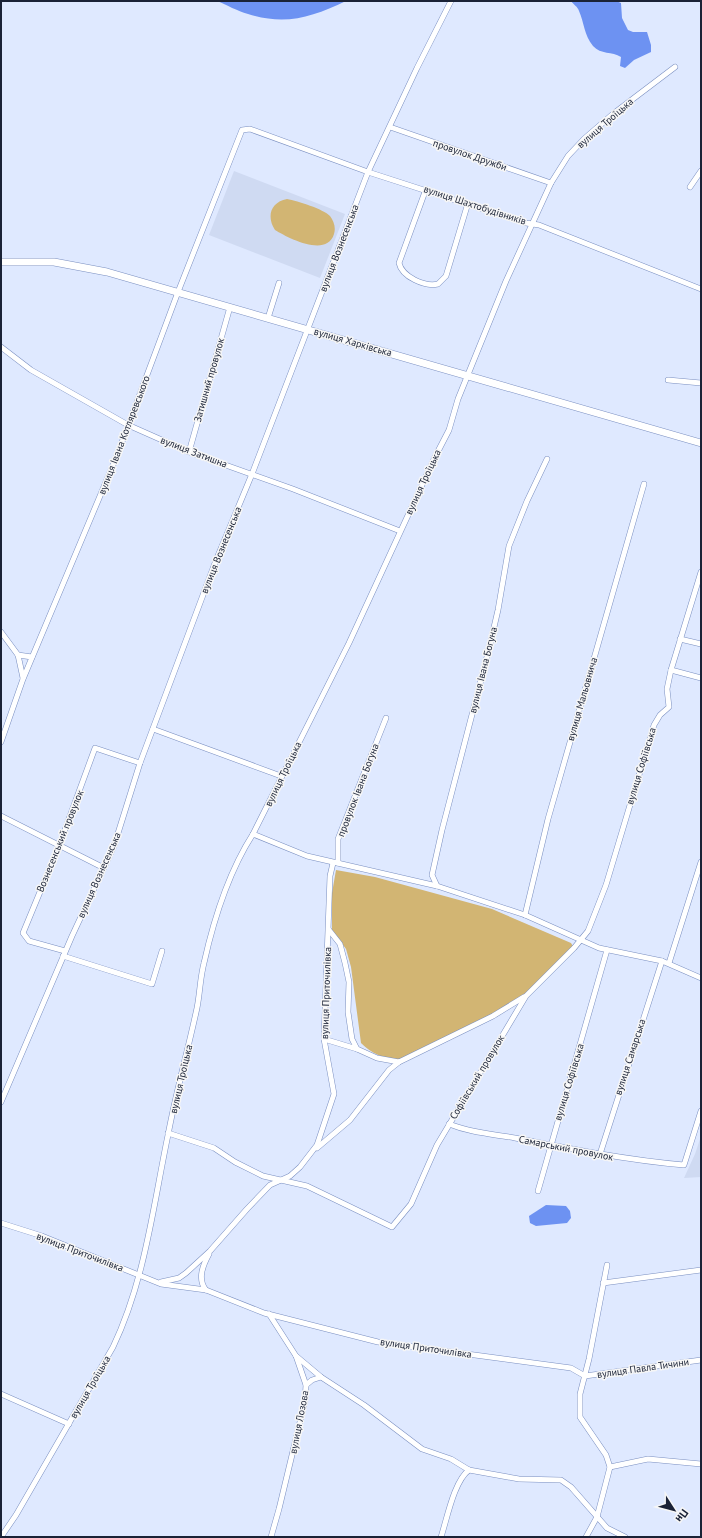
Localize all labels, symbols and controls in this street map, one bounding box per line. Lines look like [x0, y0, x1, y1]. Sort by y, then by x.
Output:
street label: вулиця Троїцька [574, 95, 636, 151]
street label: провулок Дружби [431, 136, 509, 174]
street label: вулиця Шахтобудівників [422, 182, 528, 228]
street label: вулиця Вознесенська [316, 202, 362, 294]
street label: вулиця Харківська [313, 325, 394, 359]
street label: Затишний провулок [191, 336, 227, 424]
street label: вулиця Івана Котляревського [95, 374, 153, 496]
street label: вулиця Затишна [159, 433, 229, 471]
street label: вулиця Троїцька [402, 447, 444, 517]
street label: вулиця Вознесенська [198, 505, 244, 595]
street label: вулиця Івана Богуна [466, 626, 500, 714]
street label: вулиця Мальовнича [564, 656, 600, 742]
street label: вулиця Софіївська [623, 726, 659, 806]
street label: вулиця Троїцька [262, 739, 304, 809]
street label: провулок Івана Богуна [334, 741, 382, 839]
street label: Вознесенський провулок [34, 788, 87, 894]
street label: вулиця Вознесенська [74, 830, 124, 920]
street label: вулиця Приточилівка [318, 947, 334, 1039]
street label: вулиця Самарська [612, 1017, 648, 1097]
street label: Софіївський провулок [447, 1032, 507, 1122]
street label: вулиця Софіївська [551, 1042, 587, 1122]
street label: вулиця Троїцька [167, 1043, 195, 1115]
street label: Самарський провулок [518, 1132, 614, 1164]
street label: вулиця Приточилівка [35, 1229, 125, 1275]
street label: вулиця Приточилівка [379, 1335, 473, 1361]
street label: вулиця Троїцька [67, 1353, 113, 1421]
street label: вулиця Павла Тичини [596, 1355, 690, 1381]
street label: вулиця Лозова [287, 1389, 312, 1455]
north arrow [654, 1490, 694, 1530]
text: Пн [673, 1507, 692, 1525]

